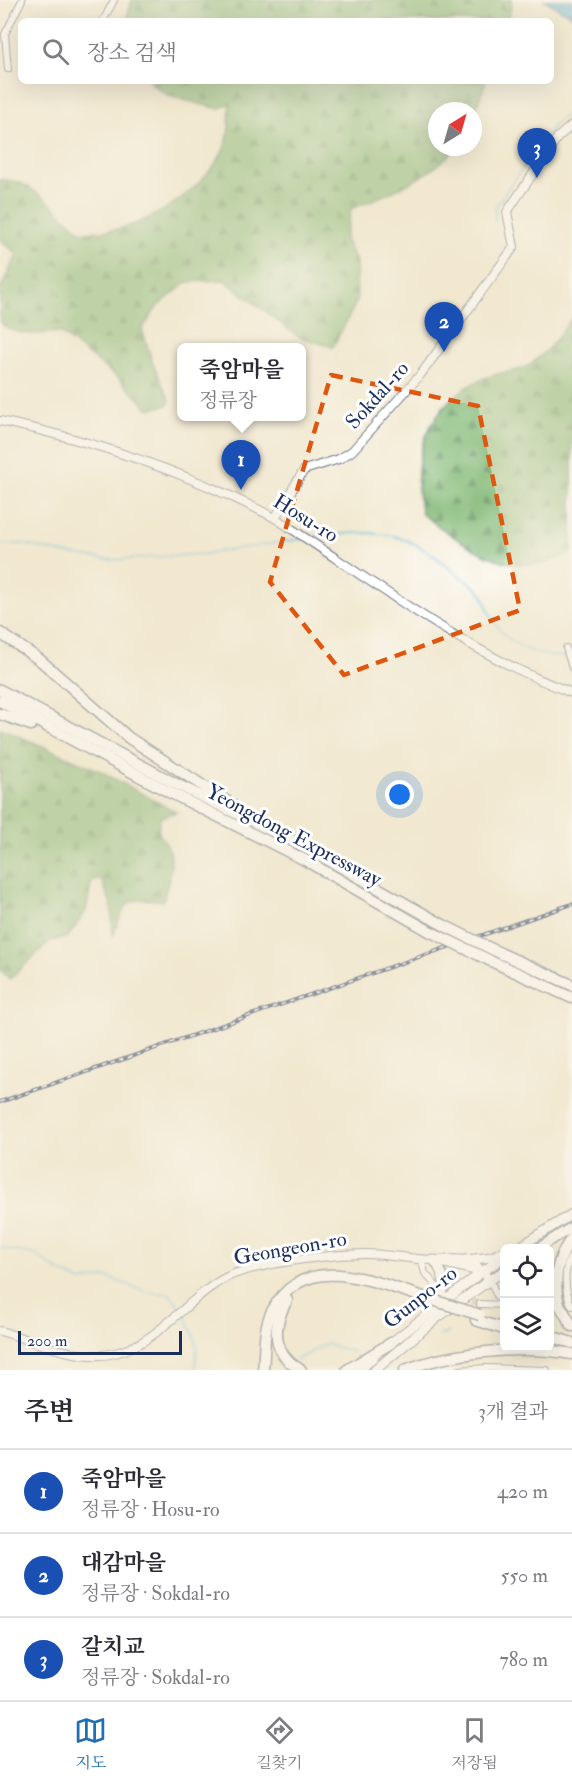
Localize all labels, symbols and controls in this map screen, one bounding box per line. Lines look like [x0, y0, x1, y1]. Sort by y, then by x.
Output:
search box [18, 18, 554, 84]
icon: search [39, 35, 72, 68]
text: 장소 검색 [87, 39, 177, 67]
north arrow [428, 102, 482, 156]
pin: 3 [518, 128, 556, 178]
pin: 2 [424, 302, 464, 352]
popup [177, 343, 306, 421]
text: 죽암마을 [199, 356, 284, 384]
street label: Sokdal-ro [340, 356, 415, 435]
text: 정류장 [199, 388, 257, 413]
pin: 1 [222, 440, 260, 490]
street label: Hosu-ro [268, 488, 343, 549]
street label: Yeongdong Expressway [201, 778, 387, 893]
your location [385, 780, 414, 809]
street label: Geongeon-ro [232, 1225, 349, 1272]
map controls [500, 1244, 554, 1352]
button: locate [500, 1244, 554, 1298]
street label: Gunpo-ro [378, 1260, 463, 1335]
button: layers [500, 1298, 554, 1352]
scale bar [18, 1328, 182, 1356]
text: 200 m [27, 1331, 67, 1351]
text: 주변 [24, 1396, 74, 1428]
text: 3개 결과 [478, 1399, 548, 1424]
text: 죽암마을 [81, 1465, 166, 1493]
text: 1 [40, 1479, 47, 1504]
text: 420 m [497, 1479, 548, 1504]
text: 정류장 · Hosu-ro [81, 1497, 220, 1522]
text: 대감마을 [81, 1549, 166, 1577]
text: 2 [38, 1563, 49, 1588]
text: 550 m [501, 1563, 548, 1588]
text: 정류장 · Sokdal-ro [81, 1581, 230, 1606]
text: 갈치교 [81, 1633, 145, 1661]
text: 3 [40, 1647, 47, 1672]
text: 780 m [499, 1647, 548, 1672]
text: 정류장 · Sokdal-ro [81, 1665, 230, 1690]
tab: 지도 [74, 1714, 107, 1773]
tab: 길찾기 [256, 1714, 303, 1773]
tab: 저장됨 [451, 1714, 498, 1773]

